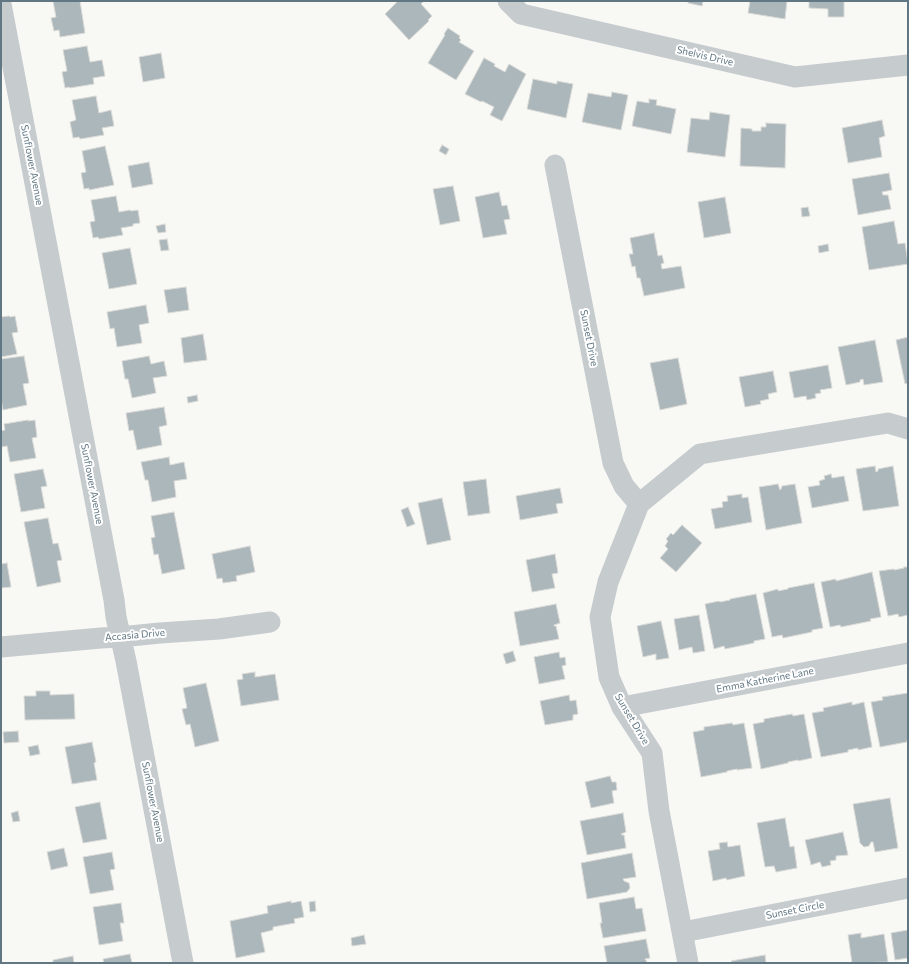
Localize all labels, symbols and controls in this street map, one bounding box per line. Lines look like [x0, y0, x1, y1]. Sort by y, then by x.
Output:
street label: Shelvis Drive [676, 44, 734, 68]
street label: Sunflower Avenue [18, 124, 46, 206]
street label: Sunset Drive [578, 309, 600, 367]
street label: Sunflower Avenue [78, 443, 106, 525]
street label: Accasia Drive [104, 626, 166, 644]
street label: Emma Katherine Lane [715, 665, 815, 695]
street label: Sunset Drive [612, 691, 652, 747]
street label: Sunflower Avenue [139, 761, 167, 843]
street label: Sunset Circle [765, 898, 825, 922]

